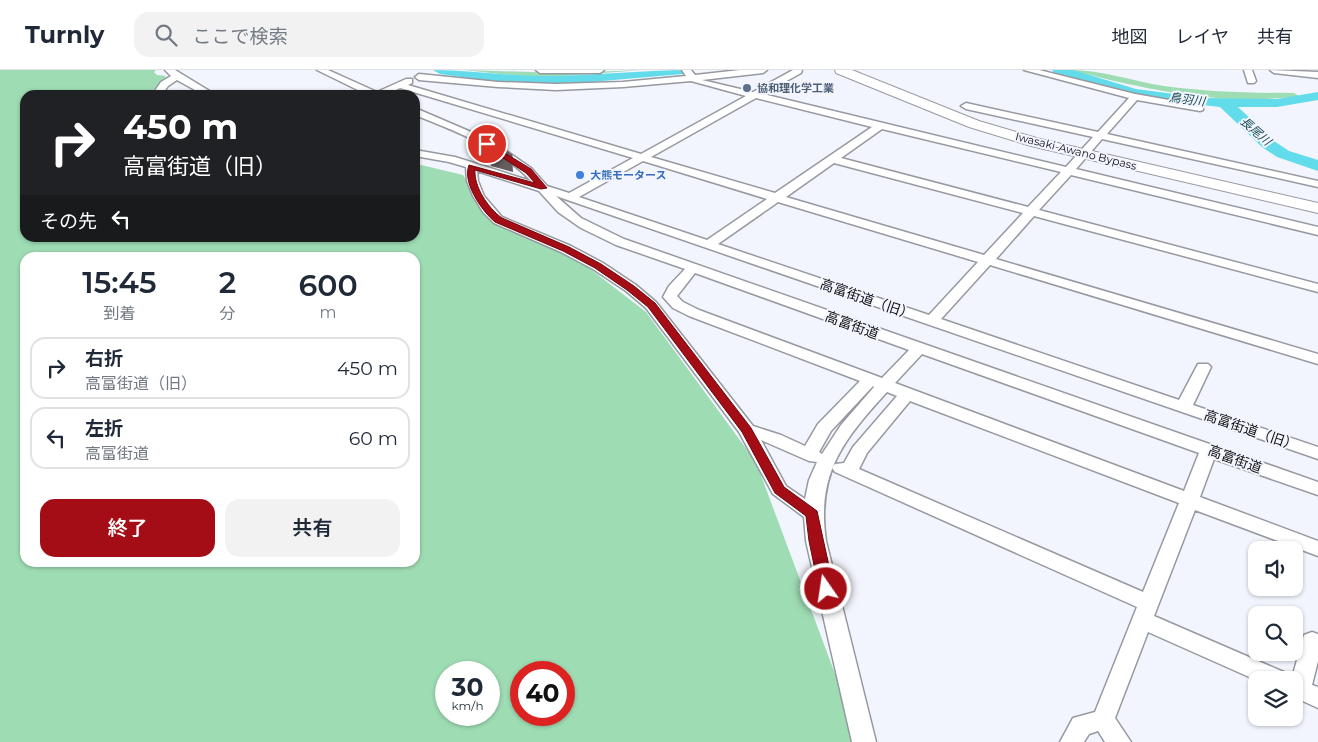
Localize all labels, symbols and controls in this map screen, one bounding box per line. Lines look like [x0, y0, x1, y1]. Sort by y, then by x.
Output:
search box [134, 12, 484, 57]
text: Turnly [25, 20, 104, 49]
icon: search [152, 21, 180, 49]
text: ここで検索 [192, 25, 287, 48]
text: 地図 [1112, 26, 1148, 48]
text: レイヤ [1176, 26, 1229, 48]
text: 共有 [1257, 26, 1293, 48]
place label: 協和理化学工業 [757, 81, 834, 95]
marker: 協和理化学工業 [741, 82, 753, 94]
water label: 鳥羽川 [1168, 89, 1208, 109]
text: 450 m [123, 105, 238, 148]
icon: right [40, 110, 105, 175]
water label: 長尾川 [1237, 114, 1276, 150]
pin [466, 123, 508, 165]
street label: Iwasaki-Awano Bypass [1014, 129, 1139, 173]
icon: arrive [473, 130, 501, 158]
text: 高富街道（旧） [123, 153, 277, 180]
place label: 大熊モータース [590, 168, 666, 182]
marker: 大熊モータース [574, 169, 586, 181]
icon: left [107, 205, 135, 233]
text: その先 [40, 210, 97, 233]
text: 15:45 [82, 264, 156, 301]
text: 2 [219, 264, 236, 301]
text: 600 [298, 267, 358, 304]
street label: 高富街道（旧） [818, 275, 916, 323]
text: m [320, 303, 337, 322]
text: 到着 [103, 304, 135, 323]
text: 分 [219, 304, 235, 323]
street label: 高富街道 [823, 307, 881, 343]
text: 右折 [85, 347, 123, 370]
icon: right [42, 354, 70, 382]
text: 450 m [337, 357, 398, 380]
text: 高富街道（旧） [85, 374, 197, 393]
street label: 高富街道（旧） [1202, 406, 1300, 454]
text: 左折 [85, 417, 123, 440]
icon: left [42, 424, 70, 452]
text: 60 m [349, 427, 398, 450]
street label: 高富街道 [1206, 441, 1264, 477]
text: 高富街道 [85, 444, 149, 463]
button: 終了 [40, 499, 215, 557]
button: 共有 [225, 499, 400, 557]
map controls [1248, 541, 1303, 726]
button: sound [1248, 541, 1303, 596]
position arrow [799, 562, 851, 614]
button: search [1248, 606, 1303, 661]
speed limit sign: 40 [510, 661, 575, 726]
button: layers [1248, 671, 1303, 726]
text: 30 [452, 672, 483, 702]
text: km/h [451, 698, 484, 713]

